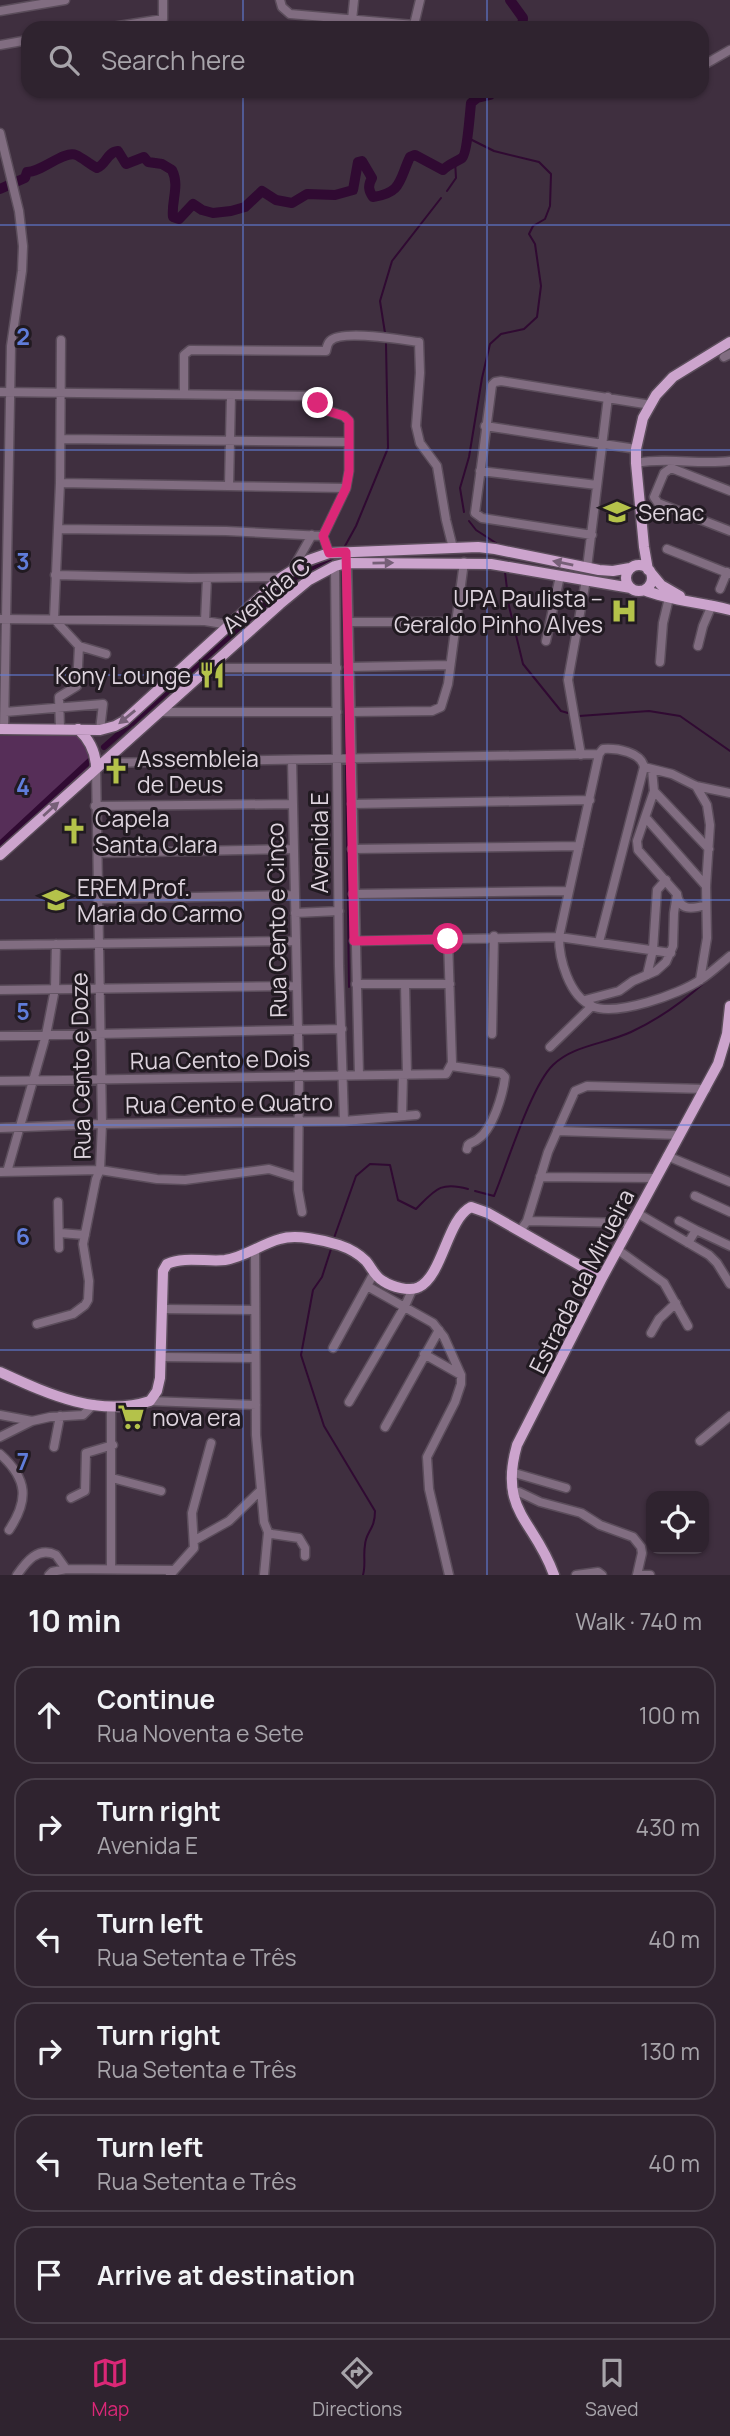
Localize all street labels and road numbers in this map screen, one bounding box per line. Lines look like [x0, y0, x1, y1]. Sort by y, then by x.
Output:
street label: Avenida C [215, 550, 317, 640]
street label: Avenida E [303, 792, 335, 894]
street label: Rua Cento e Cinco [258, 822, 294, 1018]
street label: Rua Cento e Doze [62, 972, 98, 1160]
street label: Rua Cento e Dois [130, 1041, 310, 1077]
street label: Rua Cento e Quatro [125, 1085, 333, 1121]
street label: Estrada da Mirueira [521, 1183, 641, 1379]

